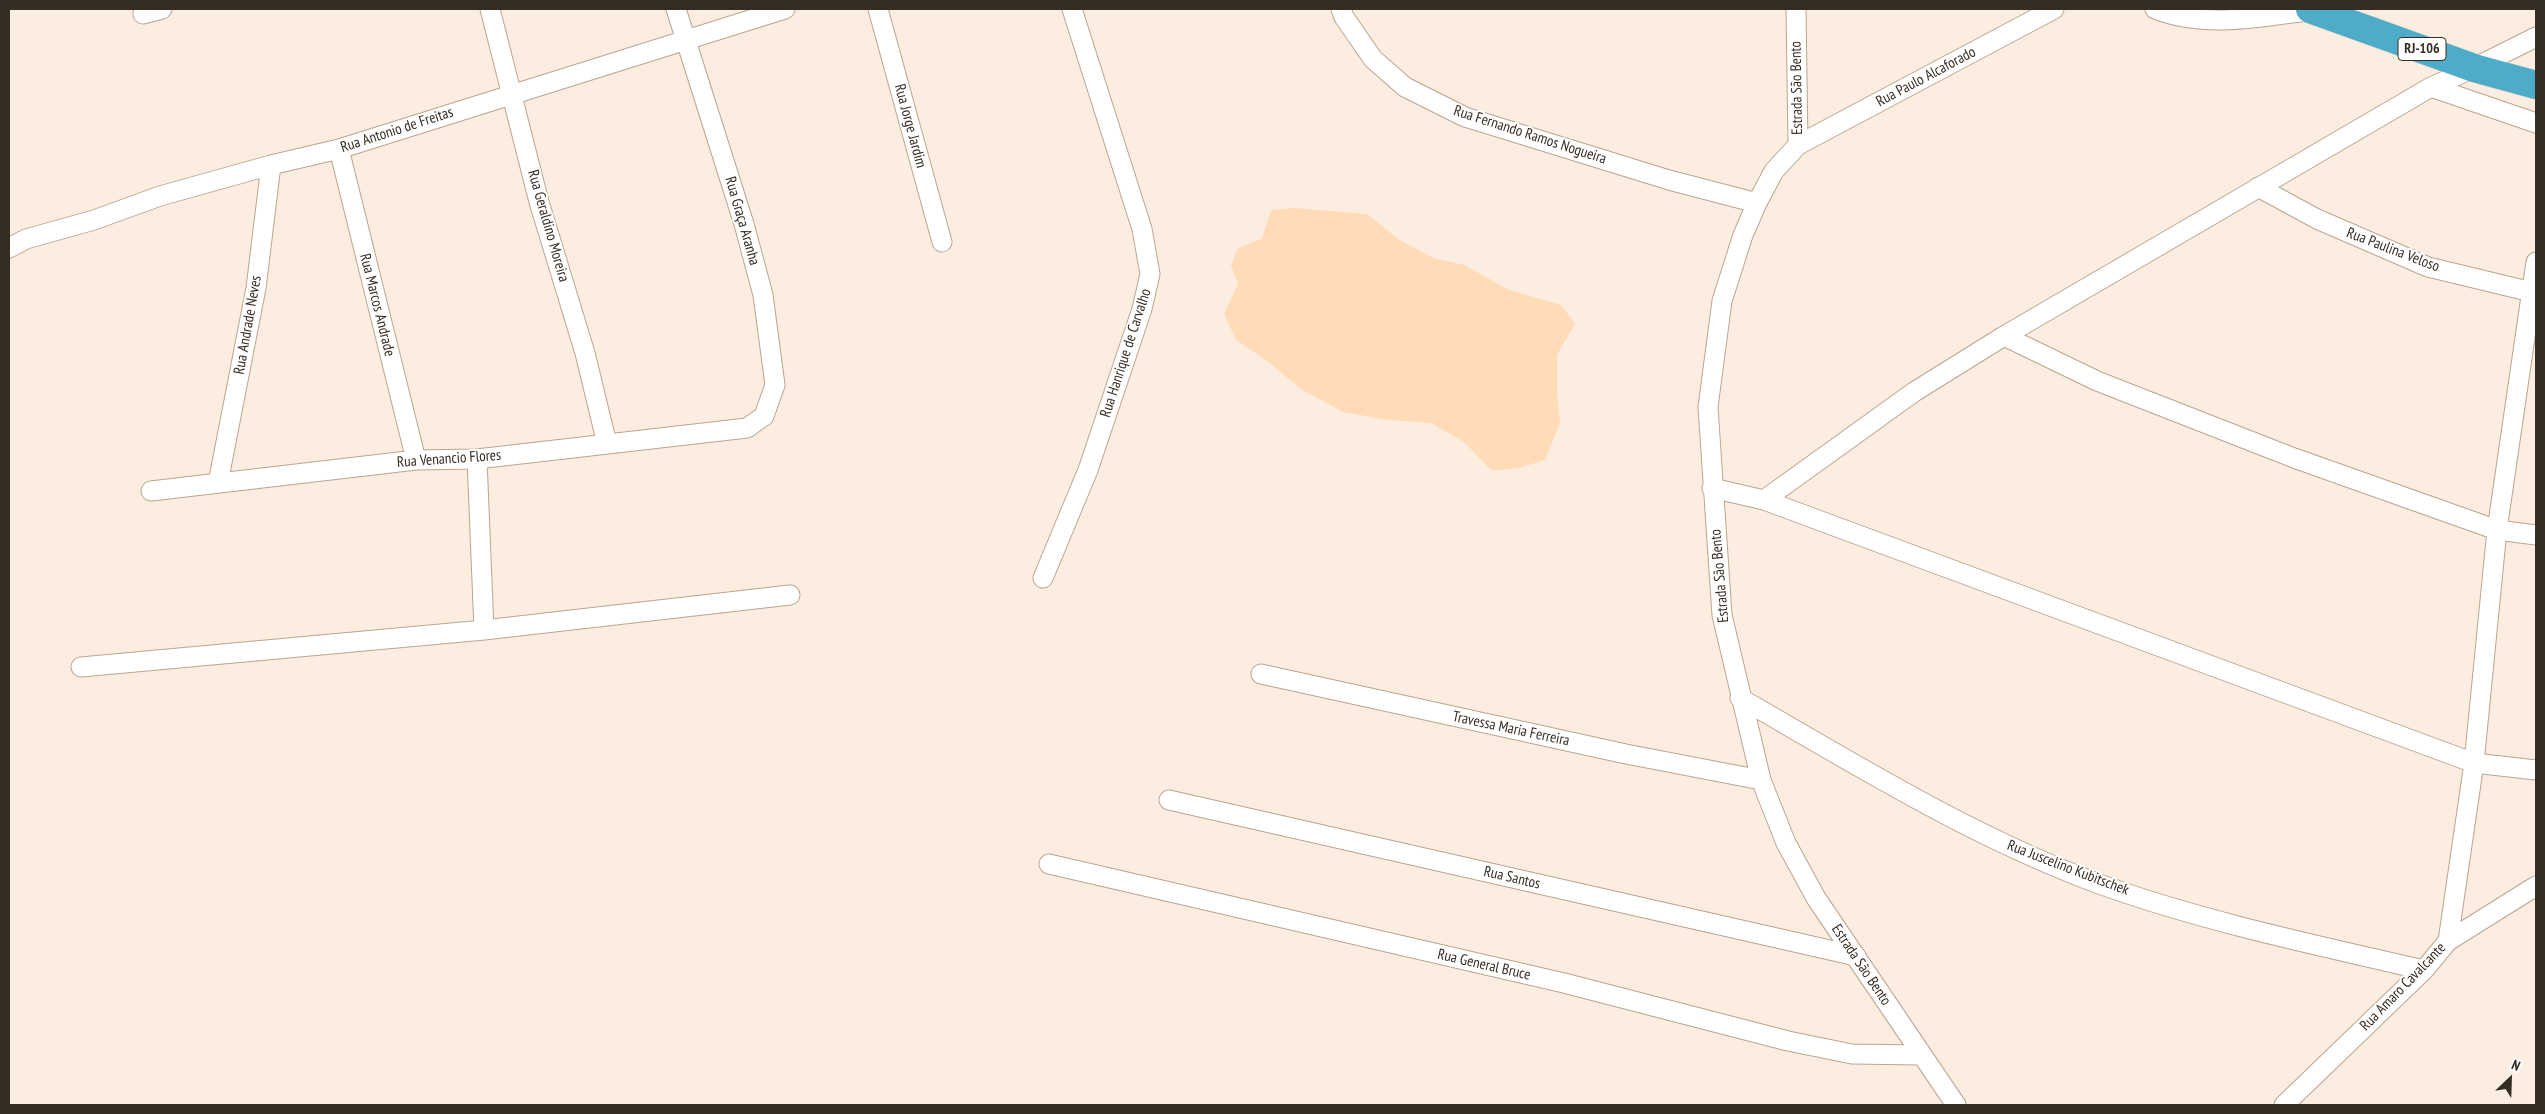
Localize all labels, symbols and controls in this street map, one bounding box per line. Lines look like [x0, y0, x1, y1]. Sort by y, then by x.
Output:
road number: RJ-106 [2398, 38, 2446, 61]
street label: Estrada São Bento [1787, 41, 1807, 135]
street label: Rua Paulo Alcaforado [1873, 43, 1979, 111]
street label: Rua Jorge Jardim [890, 82, 930, 170]
street label: Rua Fernando Ramos Nogueira [1451, 102, 1609, 168]
street label: Rua Antonio de Freitas [338, 103, 456, 157]
street label: Rua Geraldino Moreira [523, 168, 573, 284]
street label: Rua Graça Aranha [721, 175, 763, 267]
street label: Rua Paulina Veloso [2344, 224, 2442, 276]
street label: Rua Marcos Andrade [356, 252, 398, 358]
street label: Rua Andrade Neves [230, 274, 266, 376]
street label: Rua Hanrique de Carvalho [1097, 286, 1155, 420]
street label: Rua Venancio Flores [396, 446, 502, 472]
street label: Estrada São Bento [1707, 528, 1733, 624]
street label: Travessa Maria Ferreira [1451, 708, 1571, 750]
street label: Rua Juscelino Kubitschek [2005, 837, 2131, 899]
street label: Rua Santos [1482, 863, 1542, 893]
street label: Estrada São Bento [1827, 921, 1895, 1009]
street label: Rua Amaro Cavalcante [2356, 939, 2450, 1035]
street label: Rua General Bruce [1436, 946, 1532, 984]
north arrow [2485, 1054, 2535, 1104]
text: N [2509, 1056, 2523, 1075]

